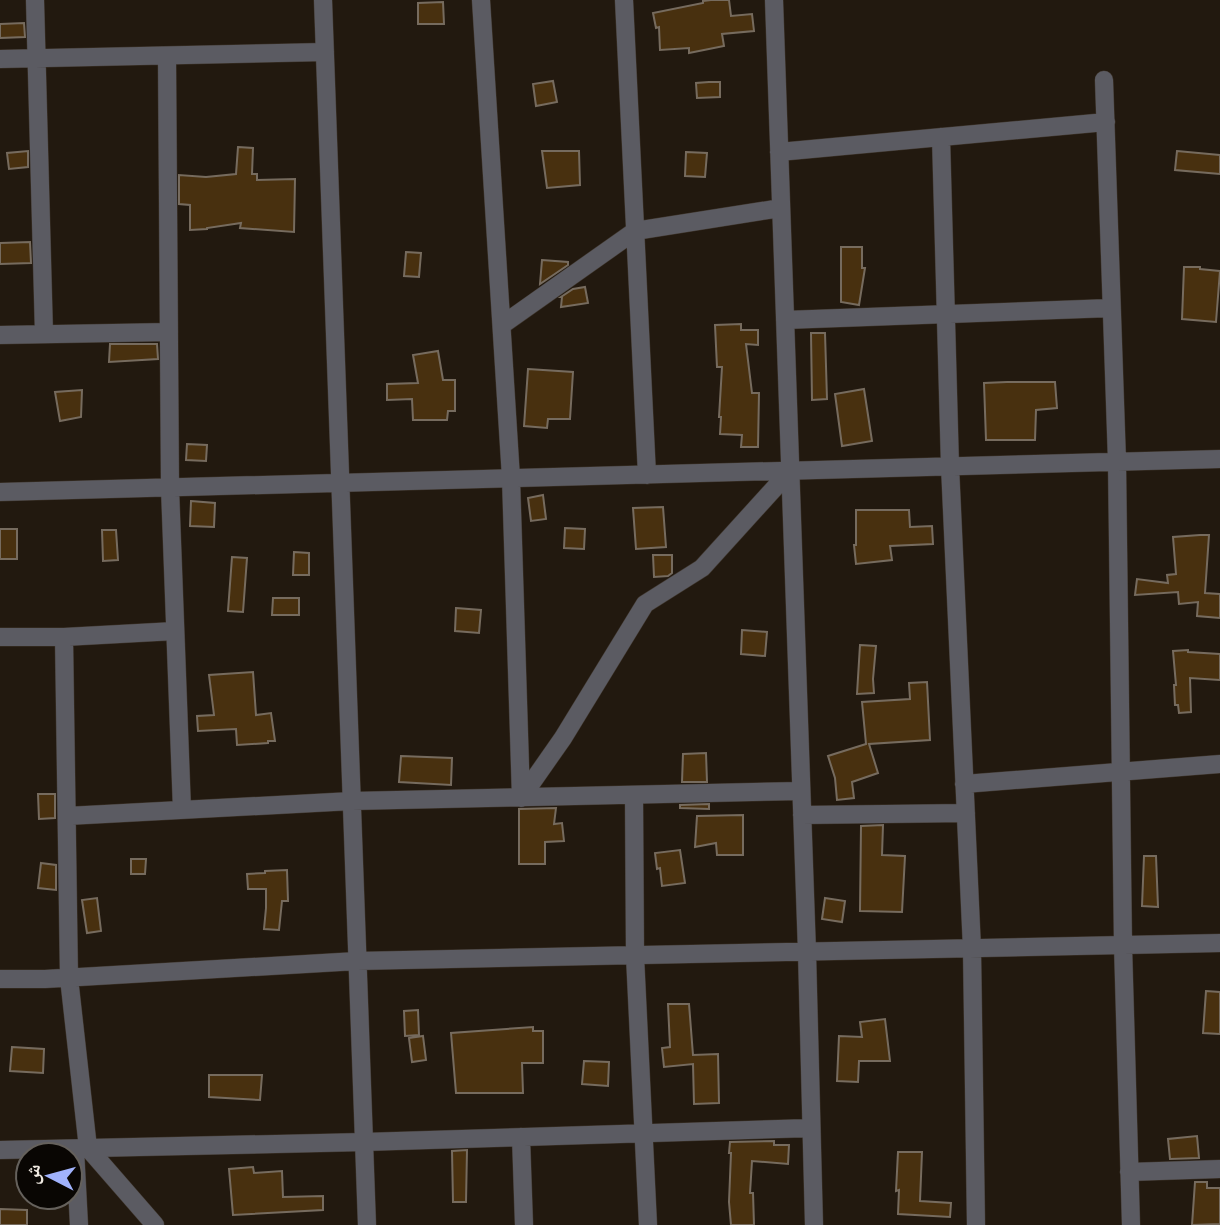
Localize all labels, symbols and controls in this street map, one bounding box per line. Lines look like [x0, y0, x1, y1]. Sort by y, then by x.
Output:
north arrow [14, 1141, 84, 1211]
text: ش [19, 1163, 45, 1186]

